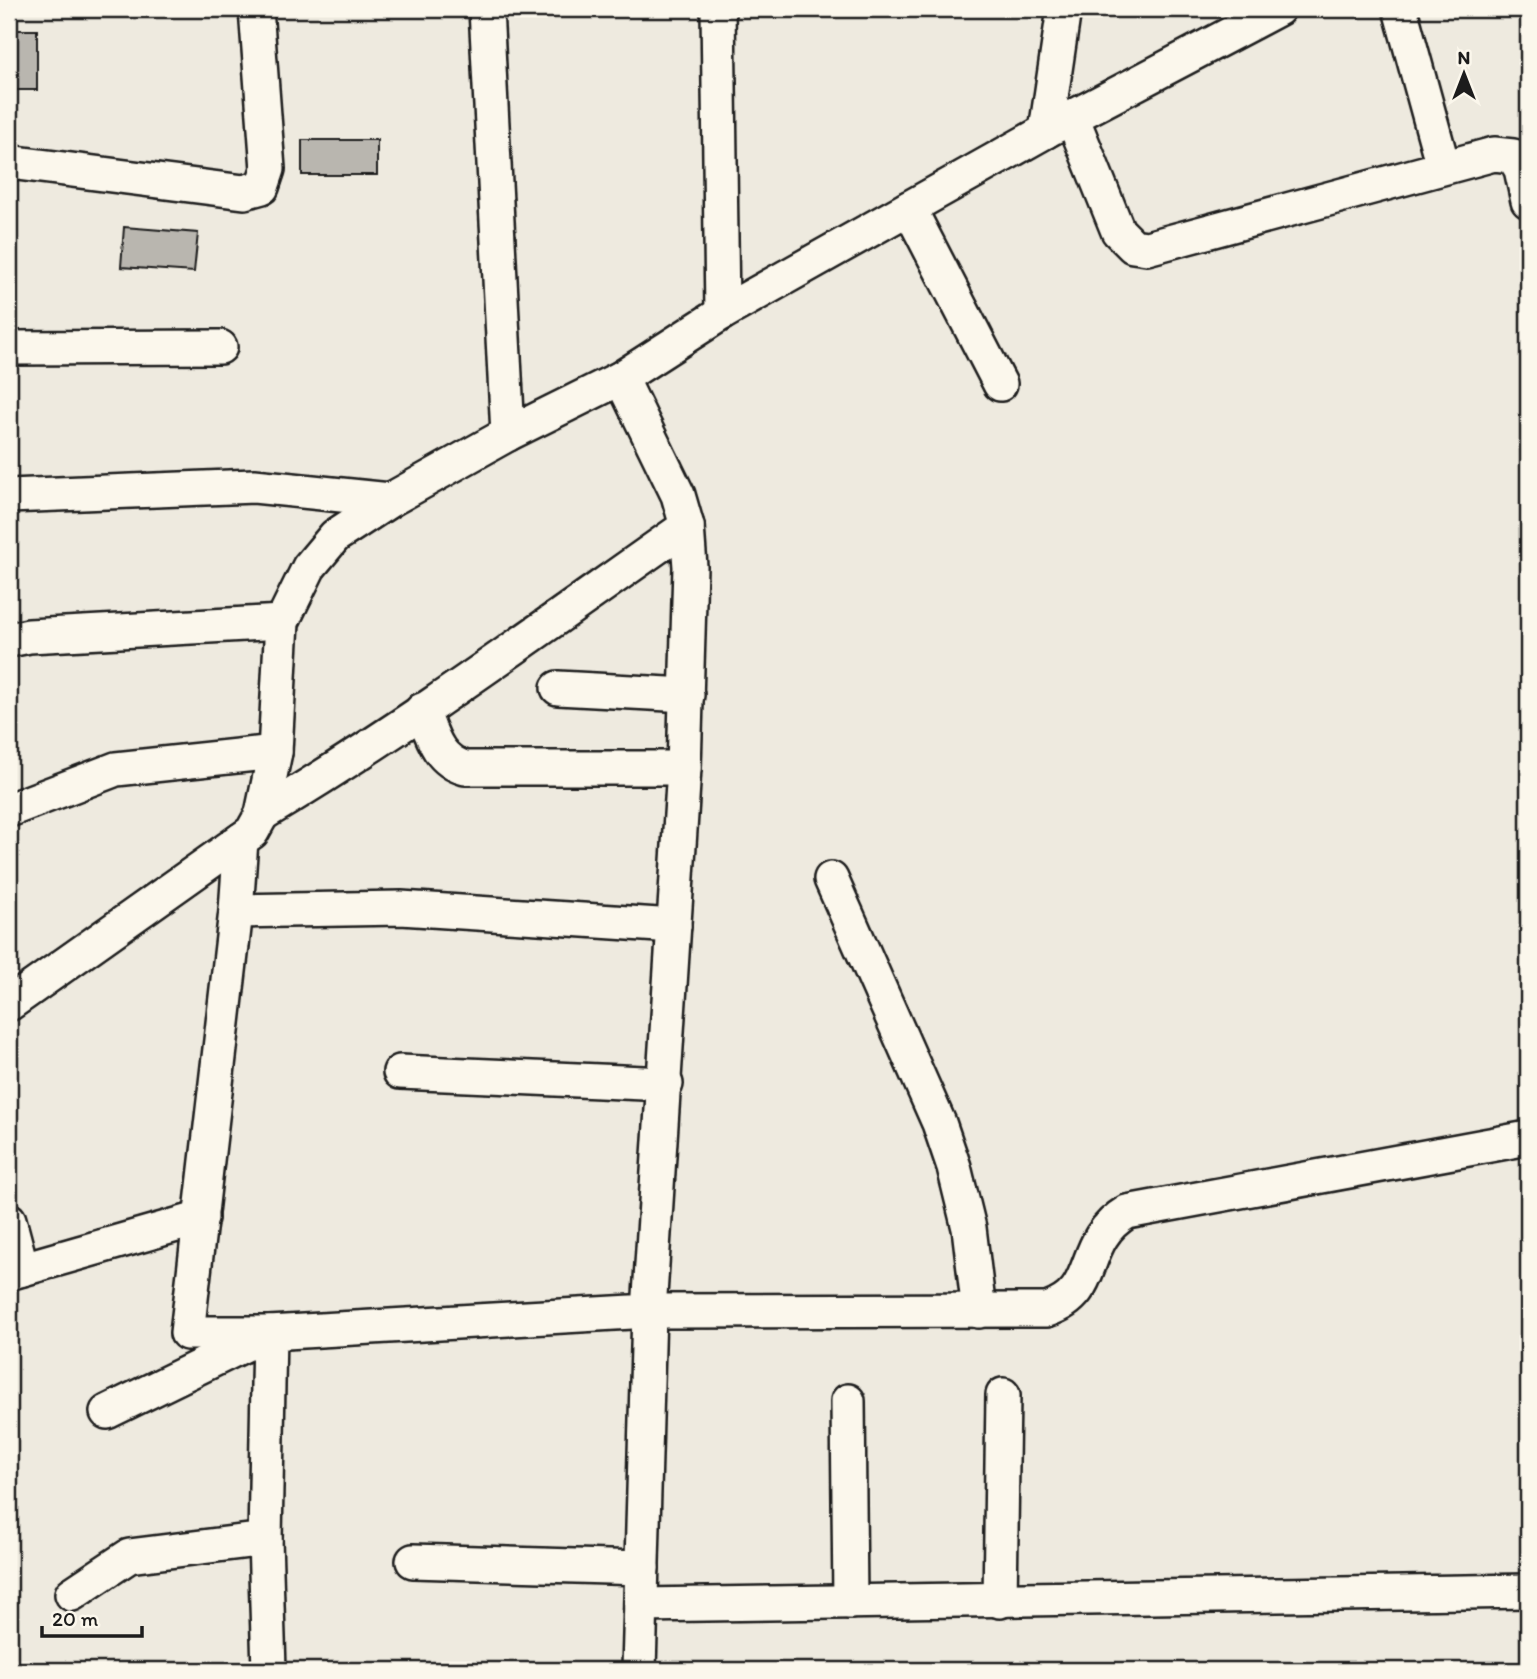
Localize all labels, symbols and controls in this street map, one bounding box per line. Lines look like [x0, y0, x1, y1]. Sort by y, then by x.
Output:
north arrow [1428, 38, 1498, 108]
text: N [1458, 46, 1470, 69]
scale bar [42, 1595, 142, 1639]
text: 20 m [52, 1606, 99, 1631]

